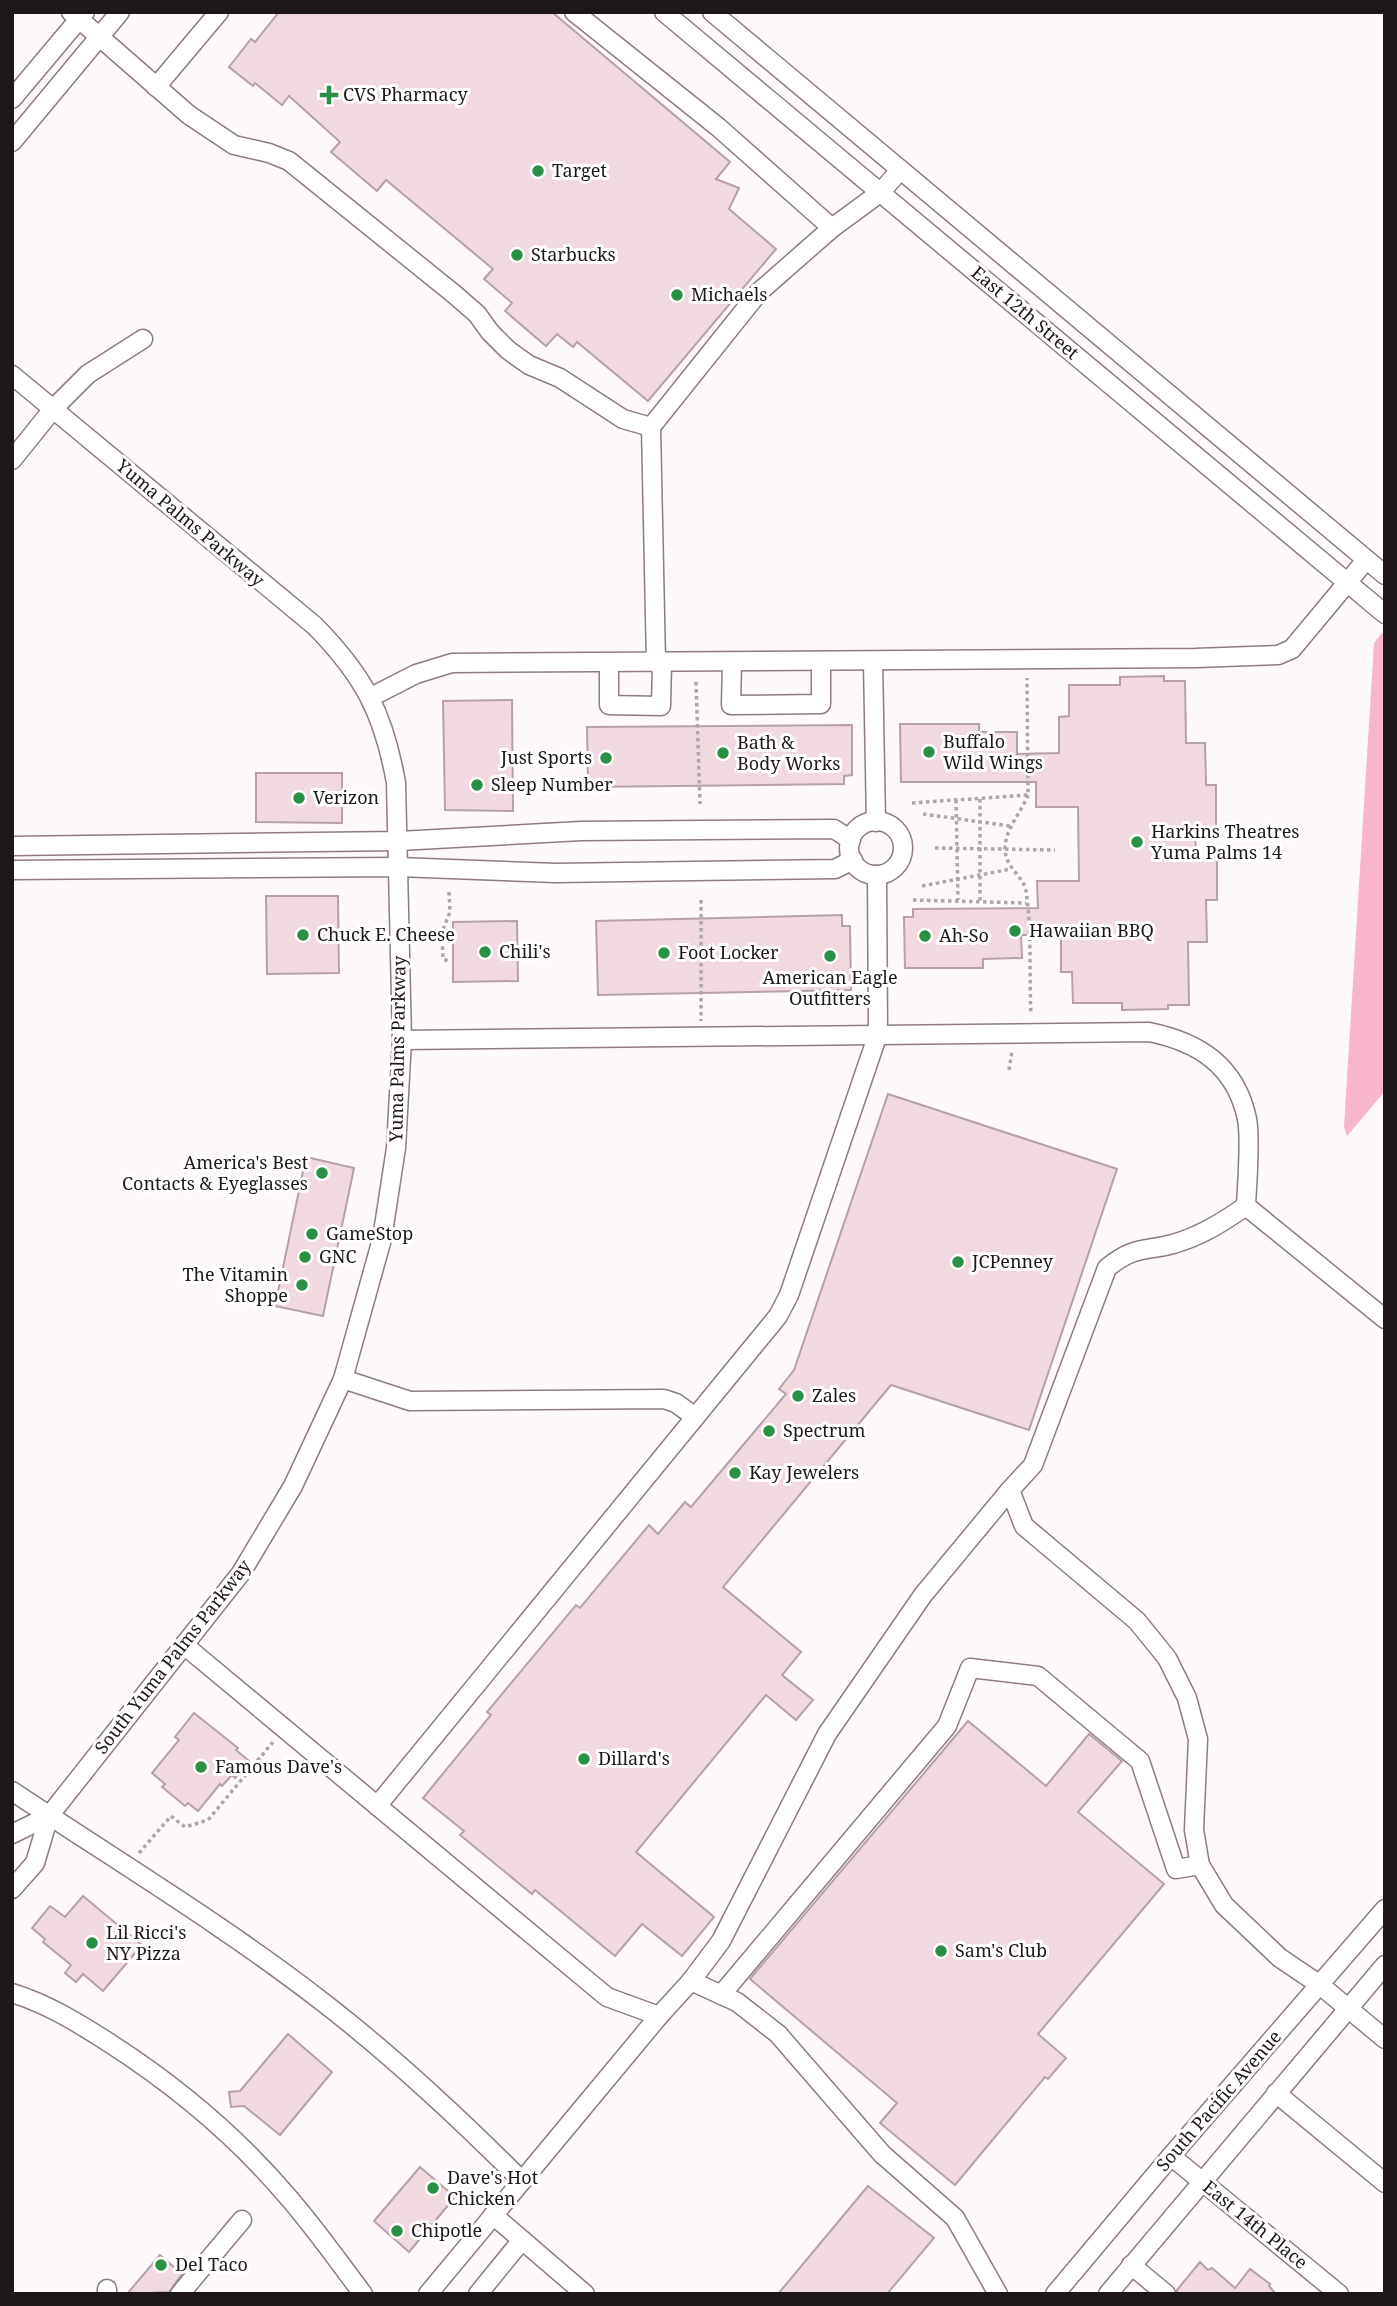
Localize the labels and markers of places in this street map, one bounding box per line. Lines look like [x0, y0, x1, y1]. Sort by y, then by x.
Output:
place label: CVS Pharmacy [343, 82, 469, 106]
marker: CVS Pharmacy [321, 87, 337, 103]
place label: Target [552, 158, 607, 182]
marker: Target [530, 163, 546, 179]
place label: Starbucks [531, 242, 616, 266]
marker: Starbucks [509, 247, 525, 263]
place label: Michaels [691, 282, 767, 306]
marker: Michaels [669, 287, 685, 303]
place label: Buffalo Wild Wings [943, 729, 1043, 774]
place label: Bath & Body Works [737, 730, 840, 775]
marker: Buffalo Wild Wings [921, 744, 937, 760]
place label: Just Sports [500, 745, 592, 769]
marker: Bath & Body Works [715, 745, 731, 761]
marker: Just Sports [598, 750, 614, 766]
place label: Sleep Number [491, 772, 613, 796]
marker: Sleep Number [469, 777, 485, 793]
place label: Verizon [313, 785, 380, 809]
marker: Verizon [291, 790, 307, 806]
place label: Harkins Theatres Yuma Palms 14 [1150, 819, 1299, 864]
marker: Harkins Theatres Yuma Palms 14 [1129, 834, 1145, 850]
place label: Hawaiian BBQ [1029, 918, 1154, 942]
place label: Chuck E. Cheese [317, 922, 455, 946]
place label: Ah-So [939, 923, 989, 947]
marker: Hawaiian BBQ [1007, 923, 1023, 939]
marker: Chuck E. Cheese [295, 927, 311, 943]
marker: Ah-So [917, 928, 933, 944]
place label: Chili's [499, 939, 551, 963]
place label: Foot Locker [678, 940, 779, 964]
marker: Chili's [477, 944, 493, 960]
marker: Foot Locker [656, 945, 672, 961]
marker: American Eagle Outfitters [822, 948, 838, 964]
place label: American Eagle Outfitters [762, 965, 898, 1010]
place label: America's Best Contacts & Eyeglasses [122, 1150, 308, 1195]
marker: America's Best Contacts & Eyeglasses [314, 1165, 330, 1181]
place label: GameStop [326, 1221, 413, 1245]
marker: GameStop [304, 1226, 320, 1242]
place label: GNC [319, 1244, 357, 1268]
marker: GNC [297, 1249, 313, 1265]
place label: JCPenney [971, 1249, 1054, 1273]
marker: JCPenney [950, 1254, 966, 1270]
place label: The Vitamin Shoppe [182, 1262, 288, 1307]
marker: The Vitamin Shoppe [294, 1277, 310, 1293]
place label: Zales [812, 1383, 856, 1407]
marker: Zales [790, 1388, 806, 1404]
place label: Spectrum [783, 1418, 866, 1442]
marker: Spectrum [761, 1423, 777, 1439]
place label: Kay Jewelers [749, 1460, 859, 1484]
marker: Kay Jewelers [727, 1465, 743, 1481]
place label: Dillard's [598, 1746, 670, 1770]
marker: Dillard's [576, 1751, 592, 1767]
place label: Famous Dave's [215, 1754, 342, 1778]
marker: Famous Dave's [193, 1759, 209, 1775]
place label: Lil Ricci's NY Pizza [106, 1920, 186, 1965]
marker: Lil Ricci's NY Pizza [84, 1935, 100, 1951]
place label: Sam's Club [955, 1938, 1047, 1962]
marker: Sam's Club [933, 1943, 949, 1959]
place label: Dave's Hot Chicken [447, 2165, 538, 2210]
marker: Dave's Hot Chicken [425, 2180, 441, 2196]
place label: Chipotle [411, 2218, 482, 2242]
marker: Chipotle [389, 2223, 405, 2239]
place label: Del Taco [175, 2252, 248, 2276]
marker: Del Taco [153, 2257, 169, 2273]

